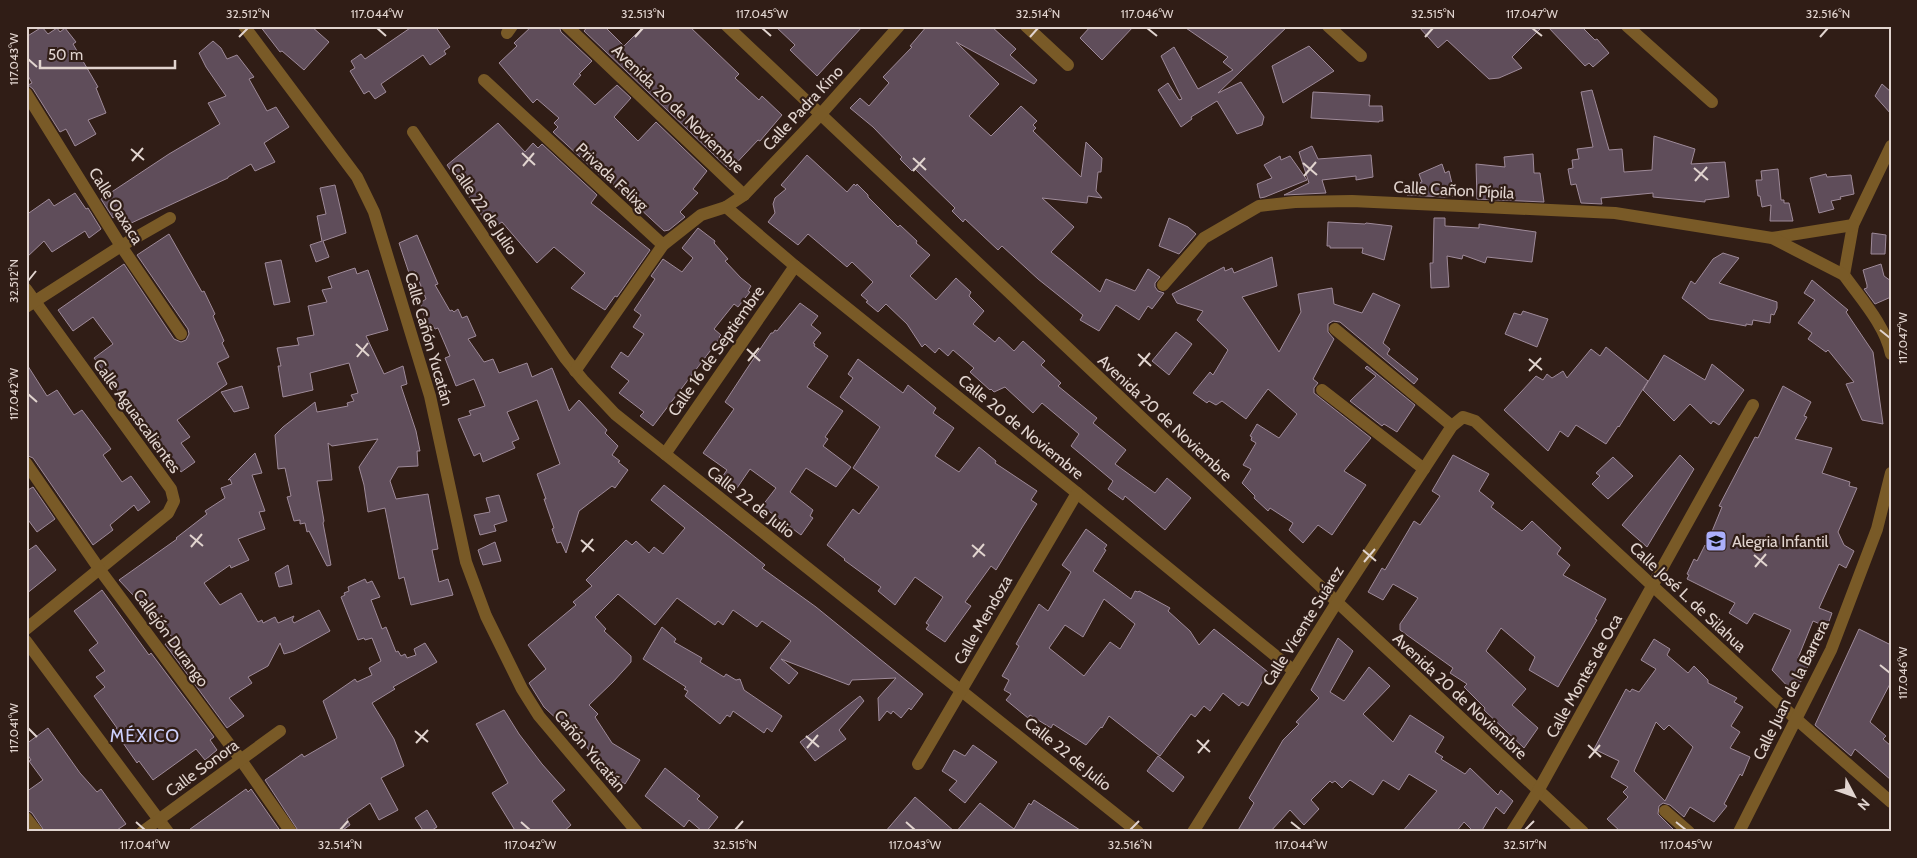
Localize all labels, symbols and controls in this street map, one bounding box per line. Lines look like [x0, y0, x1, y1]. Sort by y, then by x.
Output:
text: 32.512°N [226, 6, 270, 21]
text: 117.044°W [351, 6, 404, 21]
text: 32.513°N [621, 6, 665, 21]
text: 117.045°W [736, 6, 789, 21]
text: 32.514°N [1016, 6, 1060, 21]
text: 117.046°W [1121, 6, 1174, 21]
text: 32.515°N [1411, 6, 1455, 21]
text: 117.047°W [1506, 6, 1559, 21]
text: 32.516°N [1806, 6, 1850, 21]
text: 117.043°W [6, 32, 21, 85]
scale bar [40, 38, 175, 70]
street label: Avenida 20 de Noviembre [608, 41, 748, 177]
text: 50 m [48, 46, 83, 64]
street label: Calle Padra Kino [759, 61, 847, 154]
street label: Privada Felixg [572, 139, 653, 216]
street label: Calle 22 de Julio [446, 160, 522, 258]
street label: Calle Oaxaca [85, 164, 147, 248]
street label: Calle Cañon Pípila [1393, 177, 1515, 203]
text: 32.512°N [6, 259, 21, 303]
street label: Calle Cañón Yucatán [401, 270, 457, 408]
street label: Calle 16 de Septiembre [664, 282, 768, 420]
text: 117.047°W [1895, 311, 1910, 364]
street label: Avenida 20 de Noviembre [1094, 351, 1236, 485]
street label: Calle Aguascalientes [89, 355, 185, 477]
text: 117.042°W [6, 367, 21, 420]
street label: Calle 20 de Noviembre [955, 371, 1087, 483]
street label: Calle 22 de Julio [703, 462, 799, 542]
school or university icon: Alegria Infantil [1704, 529, 1728, 553]
place label: Alegria Infantil [1732, 532, 1829, 551]
street label: Calle José L. de Silahua [1626, 538, 1750, 656]
street label: Calle Vicente Suárez [1258, 562, 1348, 689]
street label: Calle Mendoza [950, 572, 1016, 668]
street label: Callejón Durango [129, 585, 213, 691]
street label: Calle Montes de Oca [1542, 610, 1626, 741]
street label: Calle Juan de la Barrera [1749, 617, 1833, 763]
street label: Avenida 20 de Noviembre [1389, 629, 1531, 763]
text: 117.046°W [1895, 646, 1910, 699]
text: 117.041°W [6, 702, 21, 753]
street label: Cañón Yucatán [550, 706, 630, 796]
street label: Calle 22 de Julio [1021, 713, 1115, 795]
district label: MÉXICO [110, 725, 180, 747]
street label: Calle Sonora [162, 735, 242, 801]
north arrow [1830, 770, 1880, 820]
text: N [1854, 795, 1874, 814]
text: 117.041°W [120, 837, 171, 852]
text: 32.514°N [318, 837, 362, 852]
text: 117.042°W [504, 837, 557, 852]
text: 32.515°N [713, 837, 757, 852]
text: 117.043°W [889, 837, 942, 852]
text: 32.516°N [1108, 837, 1152, 852]
text: 117.044°W [1275, 837, 1328, 852]
text: 32.517°N [1503, 837, 1547, 852]
text: 117.045°W [1660, 837, 1713, 852]

